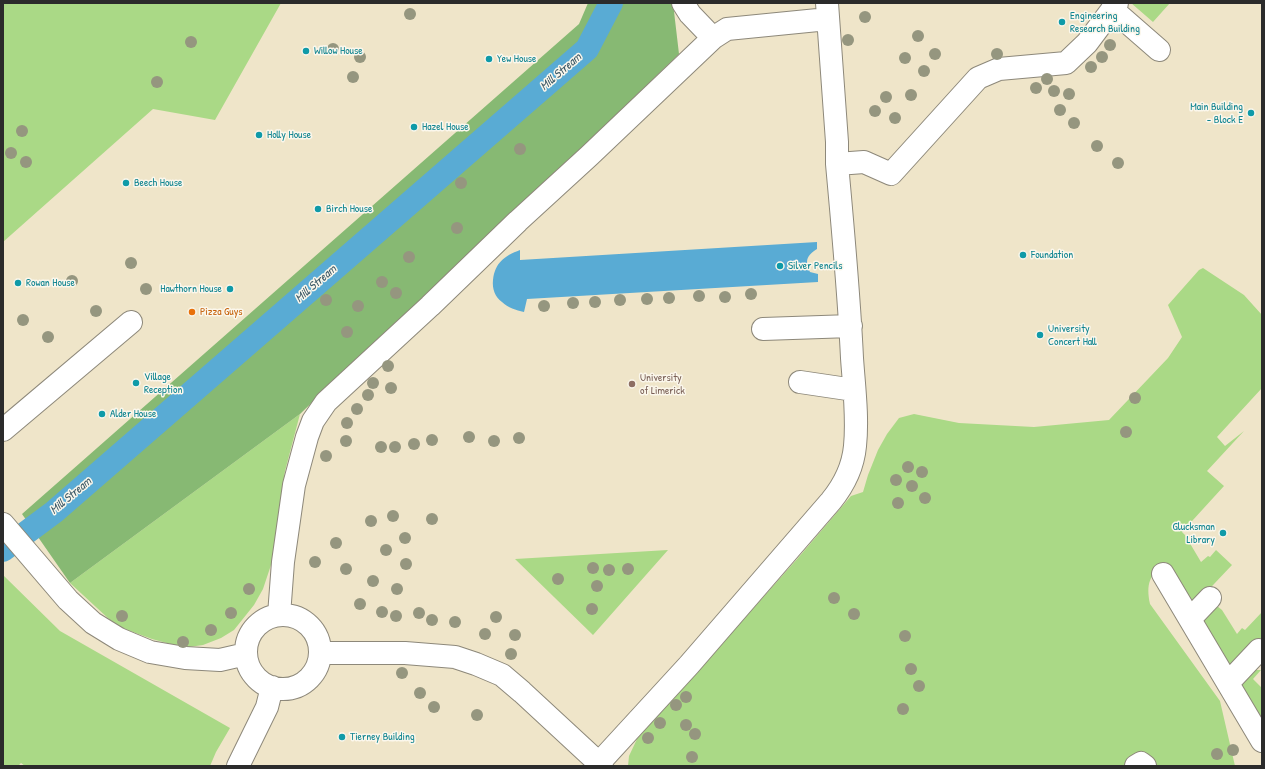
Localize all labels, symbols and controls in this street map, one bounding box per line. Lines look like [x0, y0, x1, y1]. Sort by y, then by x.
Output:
place label: Engineering Research Building [1070, 9, 1140, 35]
marker: Engineering Research Building [1057, 17, 1067, 27]
place label: Willow House [314, 44, 363, 58]
marker: Willow House [301, 46, 311, 56]
water label: Mill Stream [538, 50, 584, 94]
place label: Yew House [497, 52, 536, 66]
marker: Yew House [484, 54, 494, 64]
place label: Main Building - Block E [1190, 100, 1243, 126]
marker: Main Building - Block E [1246, 108, 1256, 118]
place label: Hazel House [422, 120, 469, 134]
marker: Hazel House [409, 122, 419, 132]
place label: Holly House [267, 128, 311, 142]
marker: Holly House [254, 130, 264, 140]
place label: Beech House [134, 176, 182, 190]
marker: Beech House [121, 178, 131, 188]
place label: Birch House [326, 202, 372, 216]
marker: Birch House [313, 204, 323, 214]
place label: Foundation [1031, 248, 1073, 262]
marker: Foundation [1018, 250, 1028, 260]
place label: Silver Pencils [788, 259, 843, 273]
marker: Silver Pencils [775, 261, 785, 271]
water label: Mill Stream [293, 262, 339, 306]
place label: Rowan House [26, 276, 75, 290]
marker: Rowan House [13, 278, 23, 288]
place label: Hawthorn House [160, 282, 222, 296]
marker: Hawthorn House [225, 284, 235, 294]
place label: Pizza Guys [200, 305, 243, 319]
marker: Pizza Guys [187, 307, 197, 317]
place label: University Concert Hall [1048, 322, 1097, 348]
marker: University Concert Hall [1035, 330, 1045, 340]
place label: Village Reception [144, 370, 182, 396]
place label: University of Limerick [640, 371, 685, 397]
marker: Village Reception [131, 378, 141, 388]
marker: University of Limerick [627, 379, 637, 389]
place label: Alder House [110, 407, 156, 421]
marker: Alder House [97, 409, 107, 419]
water label: Mill Stream [47, 475, 95, 517]
place label: Glucksman Library [1173, 520, 1215, 546]
marker: Glucksman Library [1218, 528, 1228, 538]
place label: Tierney Building [350, 730, 415, 744]
marker: Tierney Building [337, 732, 347, 742]

